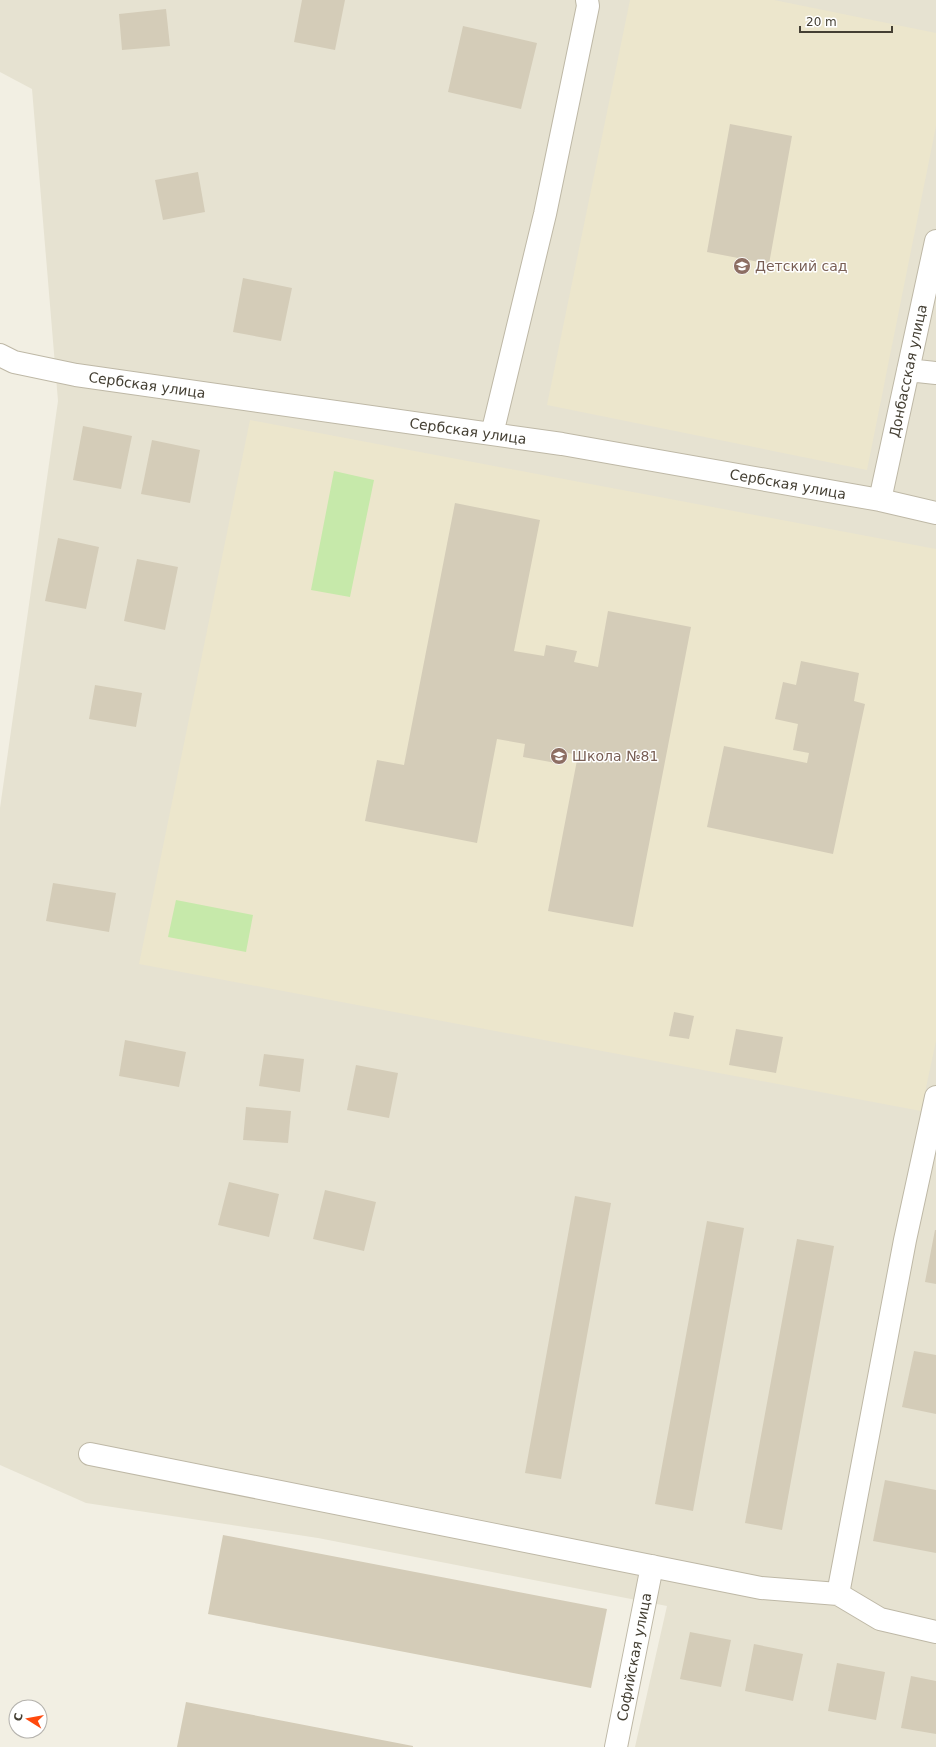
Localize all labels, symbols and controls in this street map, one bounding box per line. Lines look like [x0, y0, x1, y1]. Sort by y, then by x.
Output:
scale bar [800, 8, 892, 34]
text: 20 m [806, 15, 837, 29]
school or university icon: Детский сад [732, 256, 752, 276]
place label: Детский сад [755, 258, 847, 274]
street label: Донбасская улица [886, 303, 930, 439]
street label: Сербская улица [87, 369, 207, 401]
street label: Сербская улица [408, 415, 528, 447]
street label: Сербская улица [729, 466, 847, 502]
school or university icon: Школа №81 [549, 746, 569, 766]
place label: Школа №81 [572, 748, 658, 764]
street label: Софийская улица [614, 1591, 654, 1723]
north arrow [8, 1699, 48, 1739]
text: С [12, 1712, 26, 1722]

